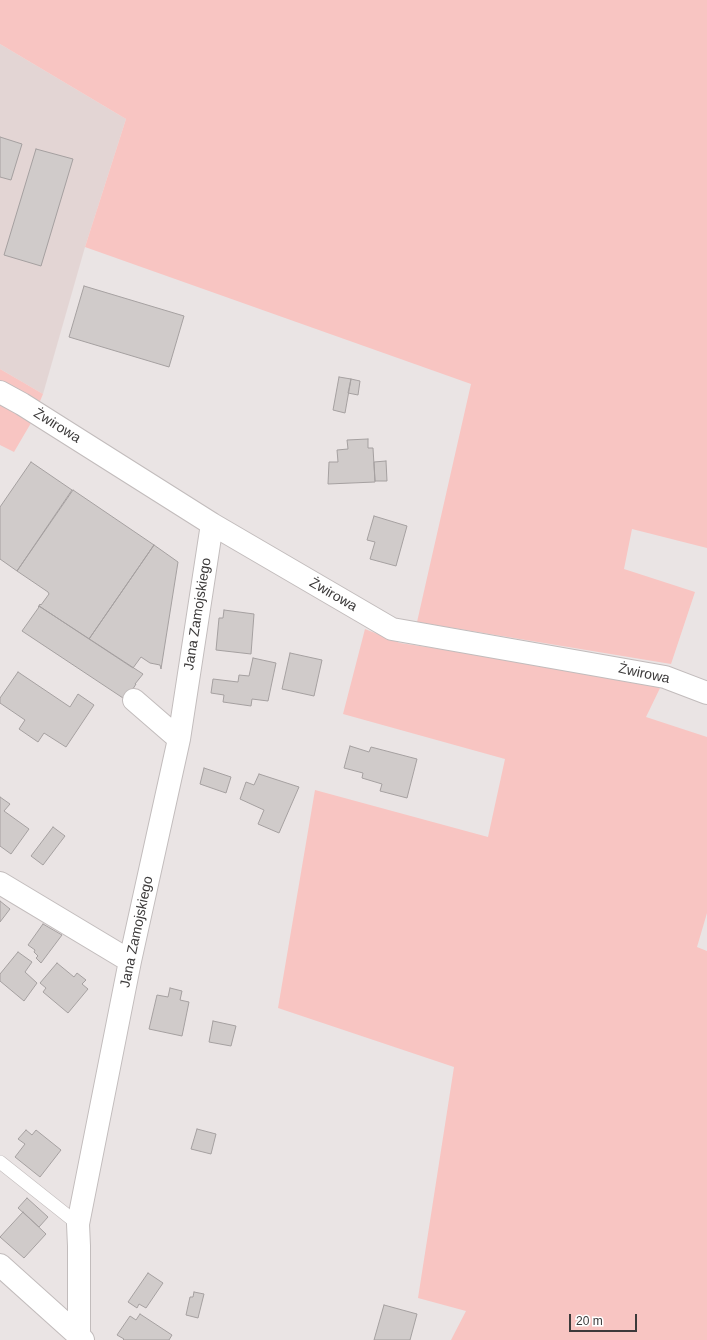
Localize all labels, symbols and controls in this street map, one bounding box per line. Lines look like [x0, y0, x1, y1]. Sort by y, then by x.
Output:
street label: Żwirowa [30, 405, 84, 447]
street label: Jana Zamojskiego [181, 557, 215, 671]
street label: Żwirowa [306, 575, 360, 615]
street label: Żwirowa [617, 660, 671, 688]
street label: Jana Zamojskiego [117, 875, 157, 989]
scale bar [571, 1306, 639, 1332]
text: 20 m [576, 1314, 603, 1328]

